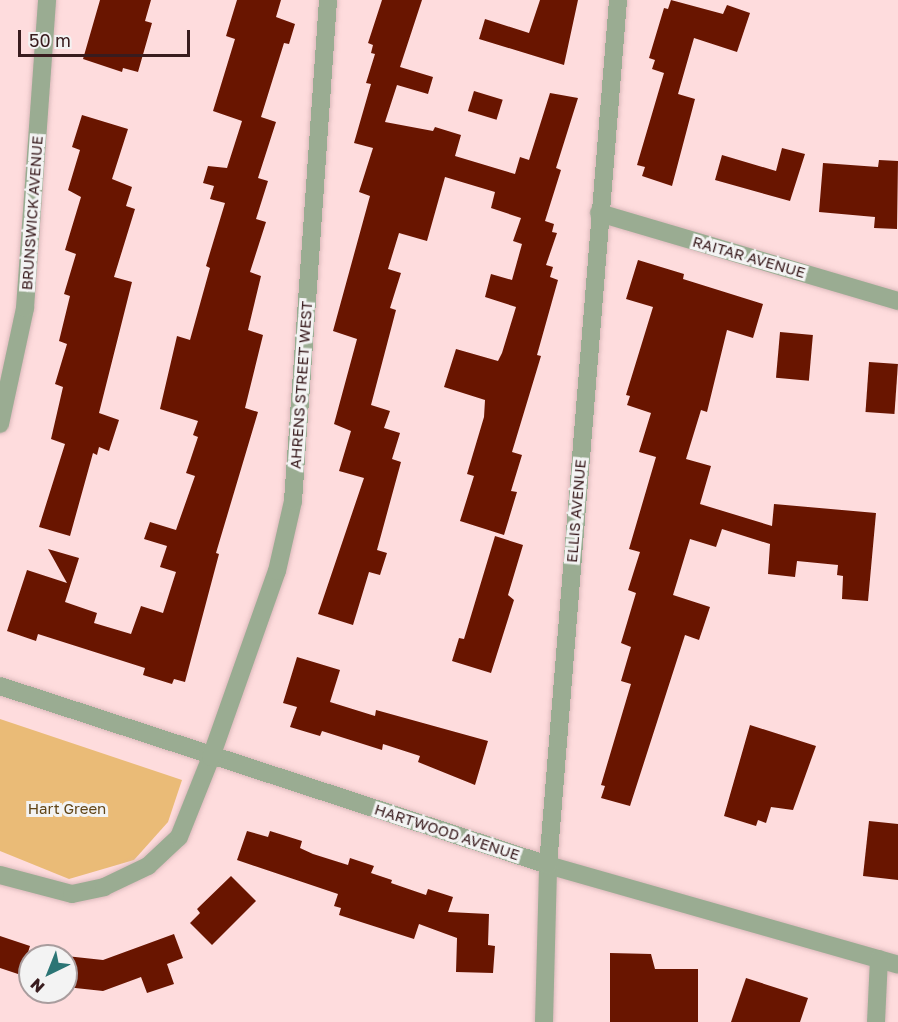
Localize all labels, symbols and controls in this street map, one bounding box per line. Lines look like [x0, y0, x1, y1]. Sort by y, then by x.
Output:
scale bar [21, 18, 194, 56]
text: 50 m [29, 29, 71, 51]
street label: BRUNSWICK AVENUE [18, 135, 46, 291]
street label: RAITAR AVENUE [691, 232, 807, 282]
street label: AHRENS STREET WEST [286, 300, 316, 470]
street label: ELLIS AVENUE [563, 459, 589, 563]
park label: Hart Green [28, 800, 106, 818]
street label: HARTWOOD AVENUE [372, 800, 522, 864]
north arrow [18, 944, 78, 1004]
text: N [26, 974, 48, 997]

